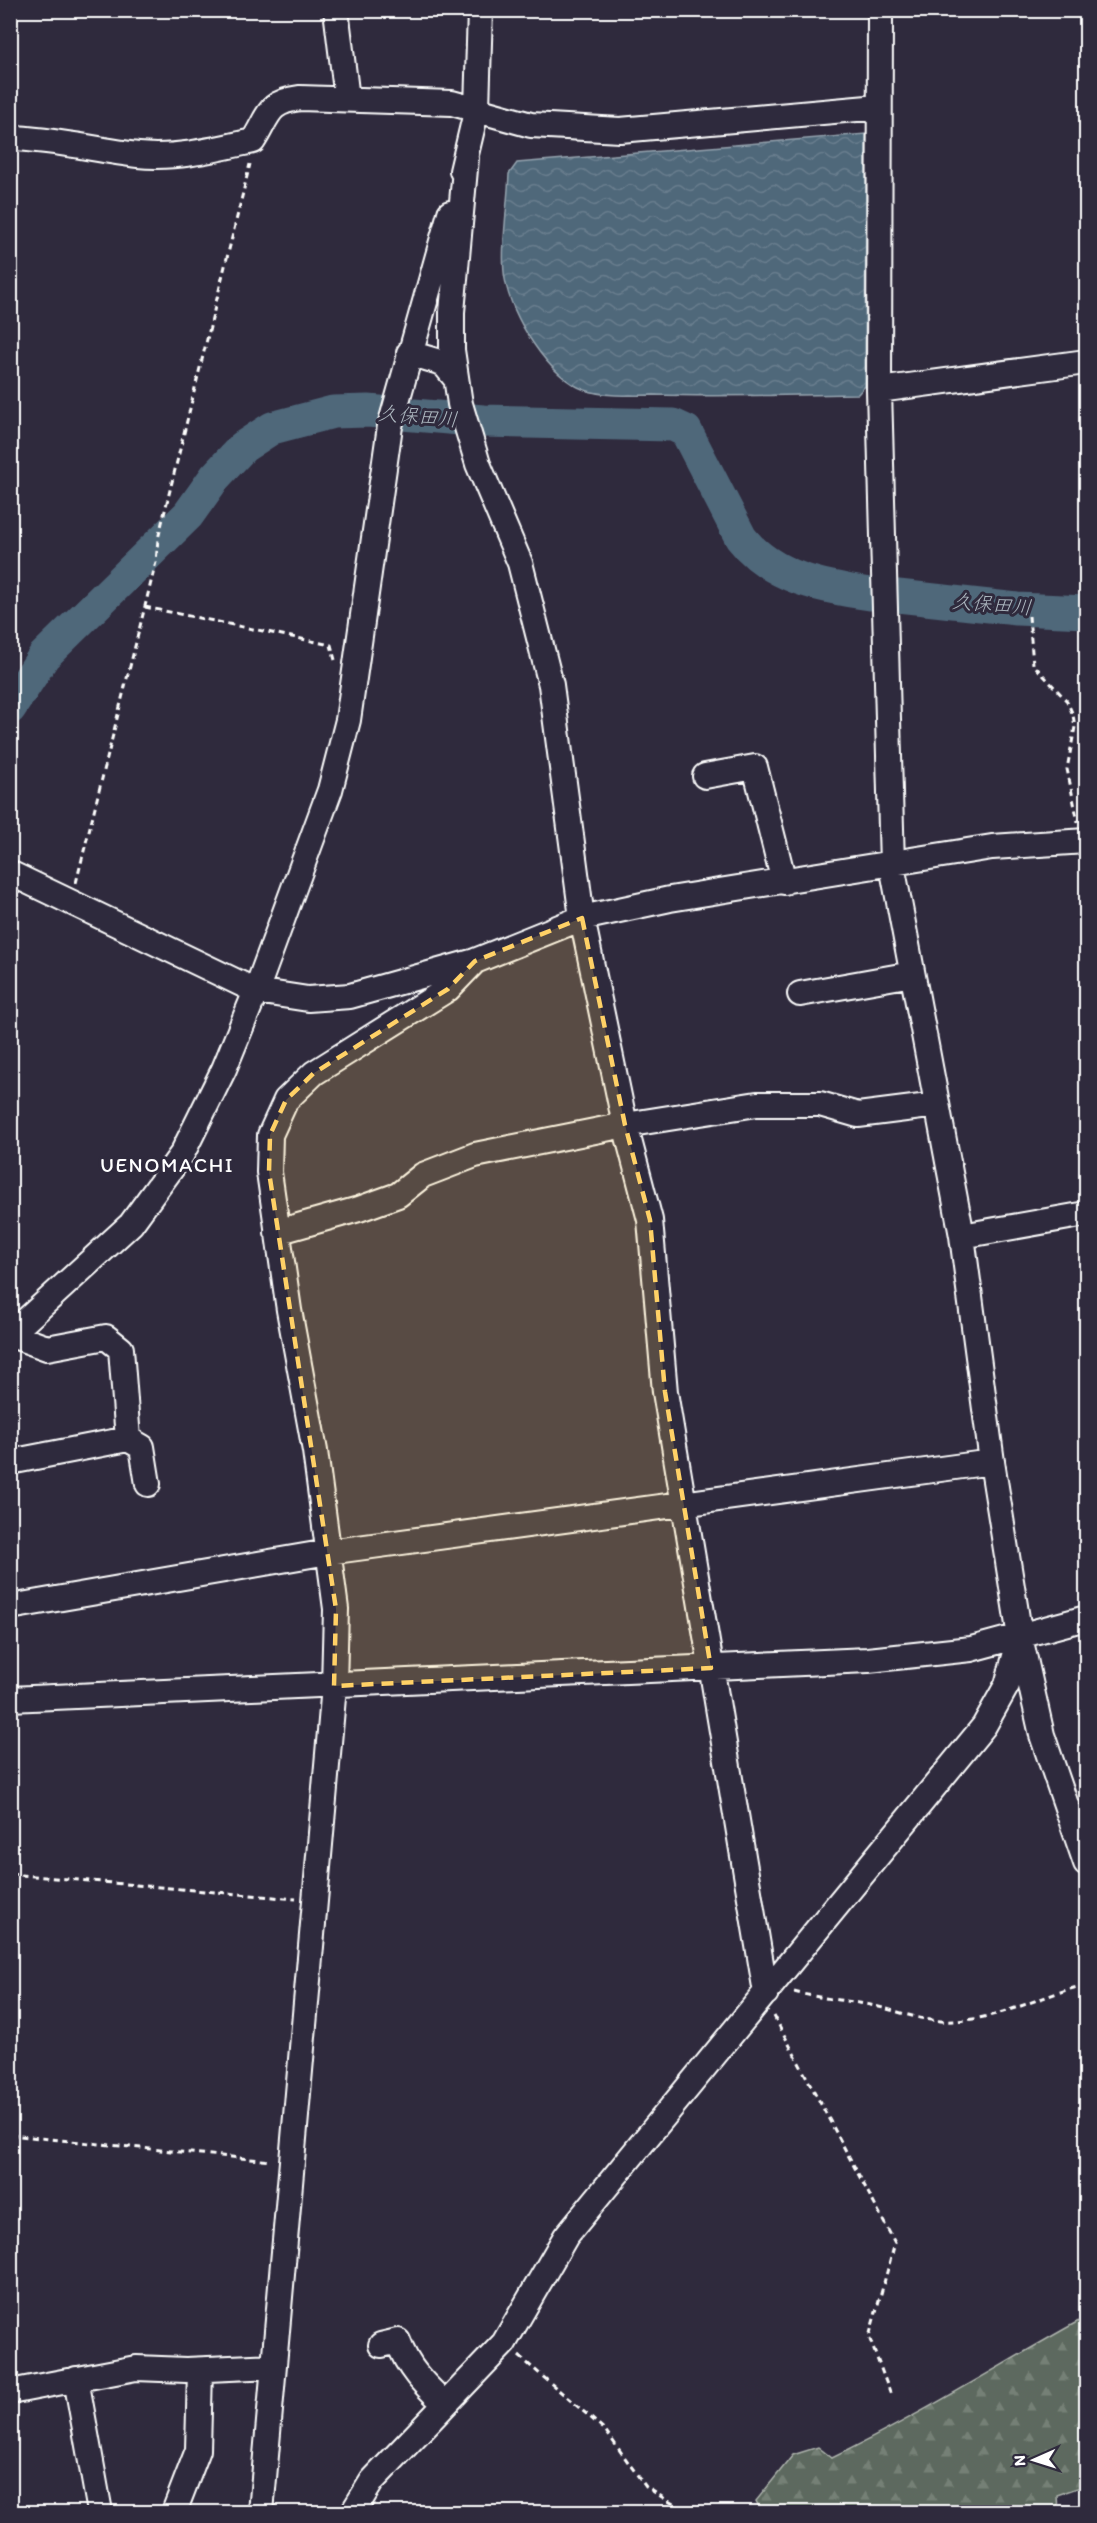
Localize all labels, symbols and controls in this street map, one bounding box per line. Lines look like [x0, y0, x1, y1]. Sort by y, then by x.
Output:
water label: 久保田川 [377, 401, 459, 431]
water label: 久保田川 [951, 589, 1033, 619]
district label: UENOMACHI [100, 1152, 234, 1177]
north arrow [1004, 2430, 1064, 2490]
text: N [1010, 2455, 1029, 2467]

